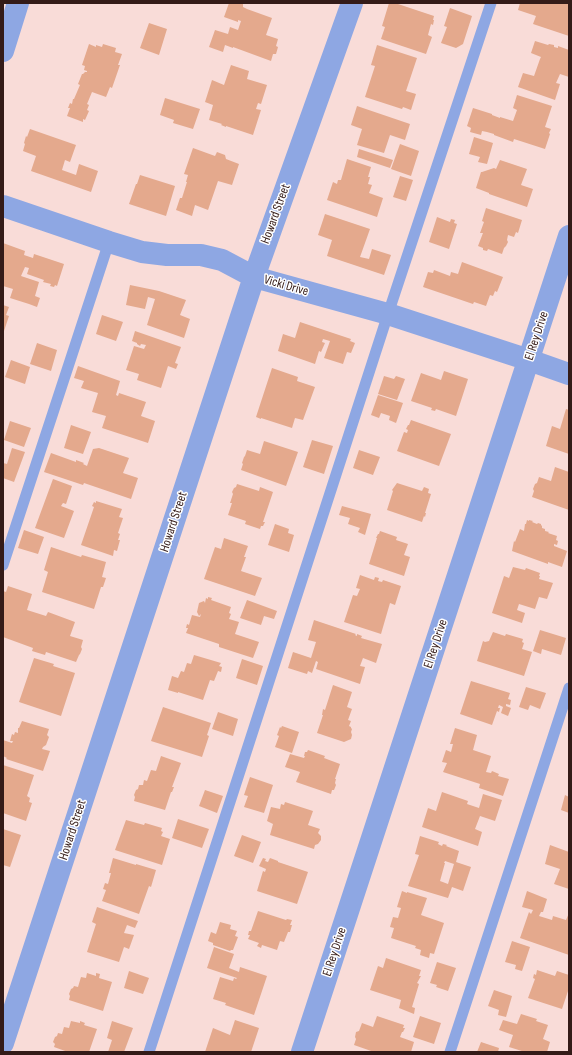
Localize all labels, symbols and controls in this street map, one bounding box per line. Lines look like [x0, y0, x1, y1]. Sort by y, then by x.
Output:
street label: Howard Street [258, 182, 294, 246]
street label: Vicki Drive [262, 272, 310, 300]
street label: El Rey Drive [522, 310, 552, 362]
street label: Howard Street [157, 490, 191, 554]
street label: El Rey Drive [421, 618, 451, 670]
street label: Howard Street [56, 798, 90, 862]
street label: El Rey Drive [320, 926, 350, 978]

